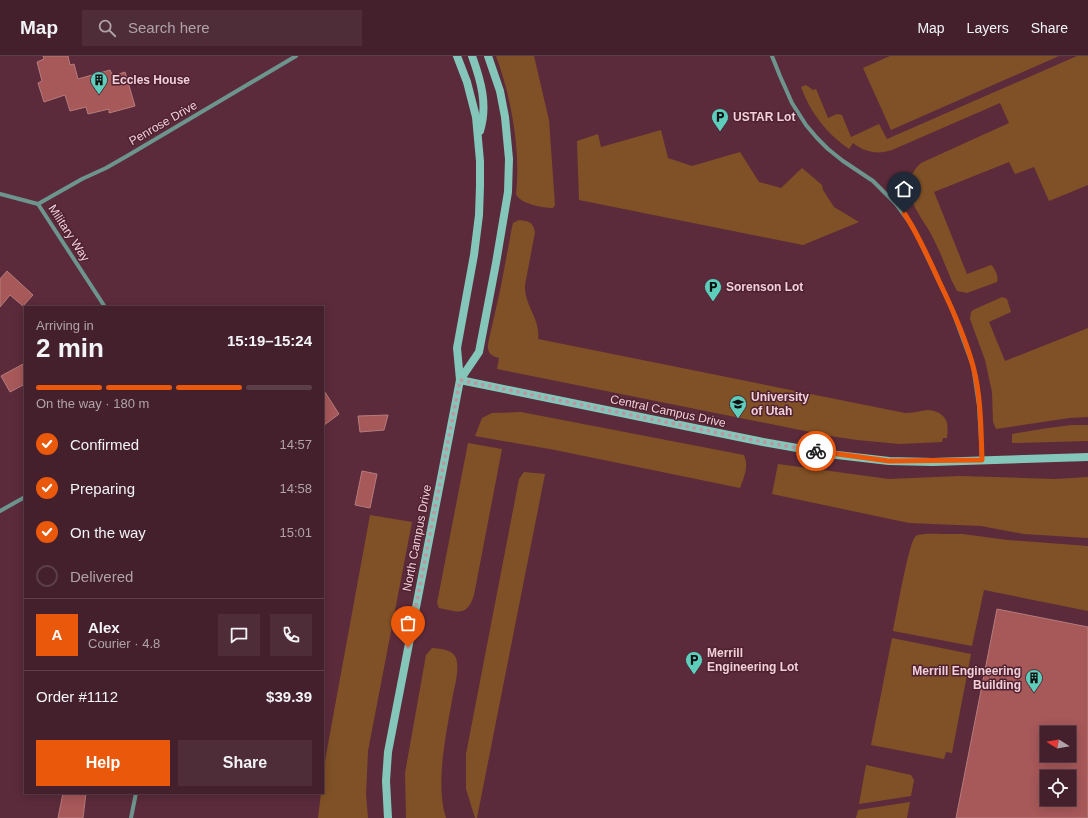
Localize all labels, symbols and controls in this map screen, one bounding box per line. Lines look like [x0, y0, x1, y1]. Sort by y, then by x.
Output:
search box [82, 10, 362, 46]
text: Map [20, 17, 58, 38]
icon: search [96, 17, 118, 39]
text: Search here [128, 19, 210, 36]
text: Map [917, 20, 945, 36]
text: Layers [967, 20, 1009, 36]
text: Share [1031, 20, 1068, 36]
building icon: Eccles House [89, 70, 109, 95]
place label: Eccles House [112, 73, 190, 87]
street label: Penrose Drive [127, 98, 200, 148]
parking icon: USTAR Lot [710, 107, 730, 132]
place label: USTAR Lot [733, 110, 795, 124]
pin [887, 172, 921, 213]
icon: home [893, 178, 915, 200]
street label: Military Way [45, 202, 93, 264]
parking icon: Sorenson Lot [703, 277, 723, 302]
place label: Sorenson Lot [726, 280, 803, 294]
text: Arriving in [36, 318, 94, 333]
text: 15:19–15:24 [227, 332, 312, 349]
text: 2 min [36, 333, 104, 363]
place label: University of Utah [751, 390, 809, 418]
street label: Central Campus Drive [609, 392, 727, 430]
school or university icon: University of Utah [728, 394, 748, 419]
text: On the way · 180 m [36, 396, 149, 411]
courier [796, 431, 836, 471]
icon: check [36, 433, 58, 455]
text: Confirmed [70, 436, 139, 453]
text: 14:57 [279, 437, 312, 452]
icon: bike [805, 440, 827, 462]
icon: check [36, 477, 58, 499]
text: Preparing [70, 480, 135, 497]
text: 14:58 [279, 481, 312, 496]
street label: North Campus Drive [400, 483, 434, 593]
icon: check [36, 521, 58, 543]
text: On the way [70, 524, 146, 541]
text: 15:01 [279, 525, 312, 540]
text: Delivered [70, 568, 133, 585]
pin [391, 606, 425, 647]
icon: bag [397, 612, 419, 634]
button: chat [218, 614, 260, 656]
button: phone [270, 614, 312, 656]
text: Alex [88, 619, 120, 636]
text: A [52, 626, 62, 643]
text: Courier · 4.8 [88, 636, 160, 651]
place label: Merrill Engineering Lot [707, 646, 798, 674]
parking icon: Merrill Engineering Lot [684, 650, 704, 675]
place label: Merrill Engineering Building [912, 664, 1021, 692]
building icon: Merrill Engineering Building [1024, 668, 1044, 693]
text: Order #1112 [36, 688, 118, 705]
text: $39.39 [266, 688, 312, 705]
north arrow [1040, 726, 1076, 762]
map controls [1040, 726, 1076, 806]
button: Help [36, 740, 170, 786]
button: Share [178, 740, 312, 786]
button: locate [1040, 770, 1076, 806]

